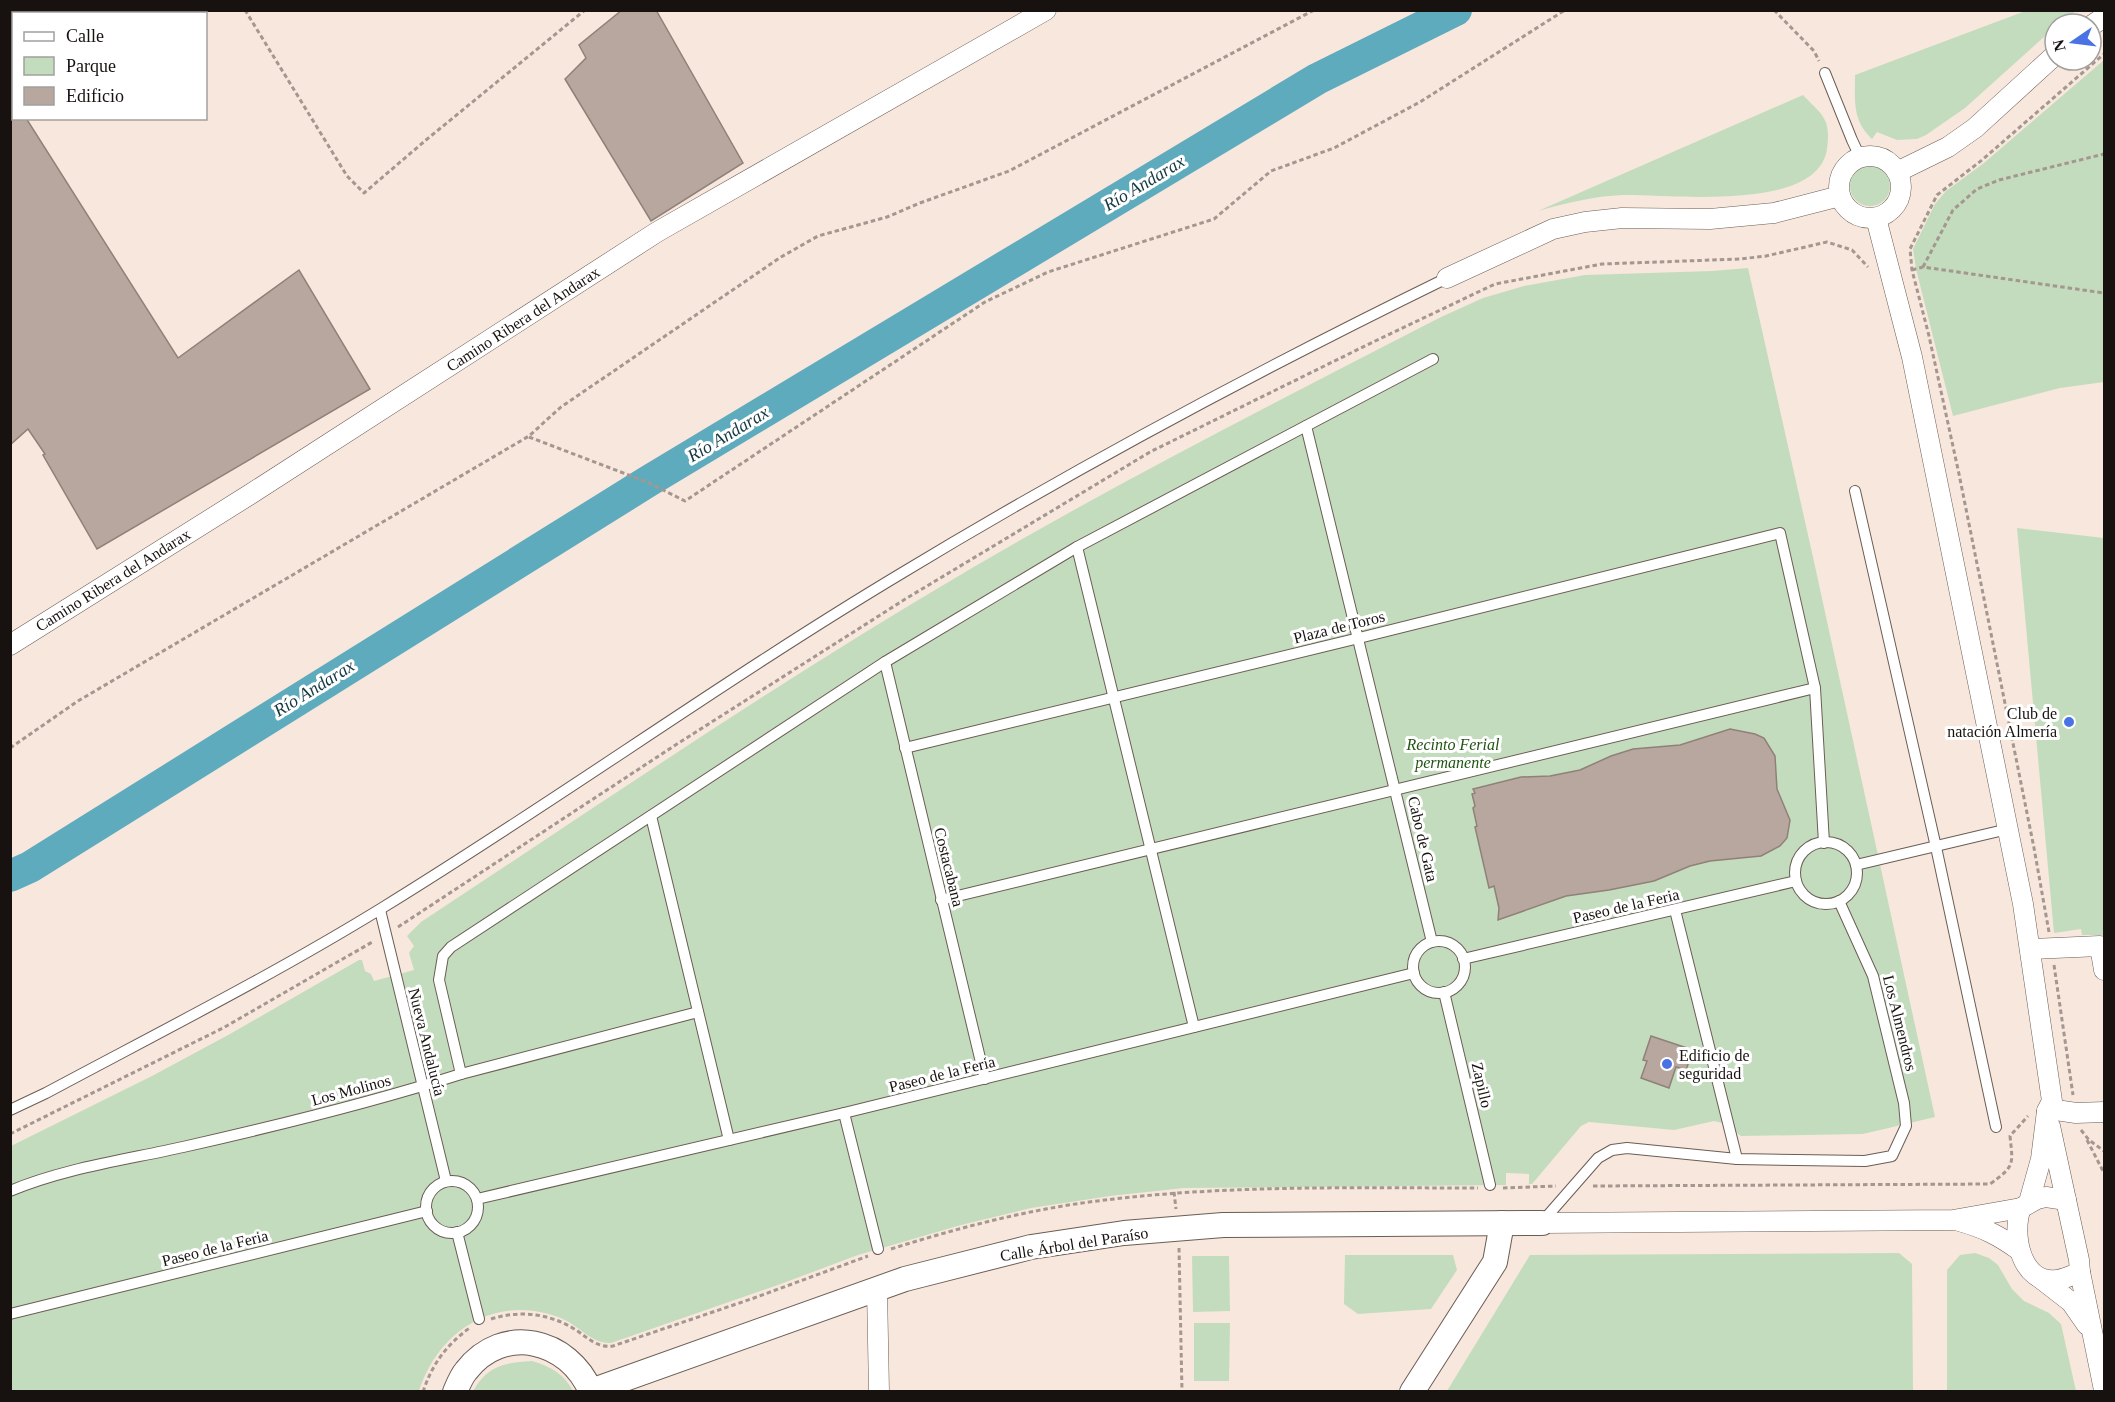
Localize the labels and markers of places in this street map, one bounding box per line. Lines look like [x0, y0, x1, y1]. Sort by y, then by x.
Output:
place label: Club de natación Almería [1947, 705, 2057, 740]
marker: Club de natación Almería [2062, 715, 2076, 729]
place label: Edificio de seguridad [1679, 1047, 1750, 1083]
marker: Edificio de seguridad [1660, 1057, 1674, 1071]

